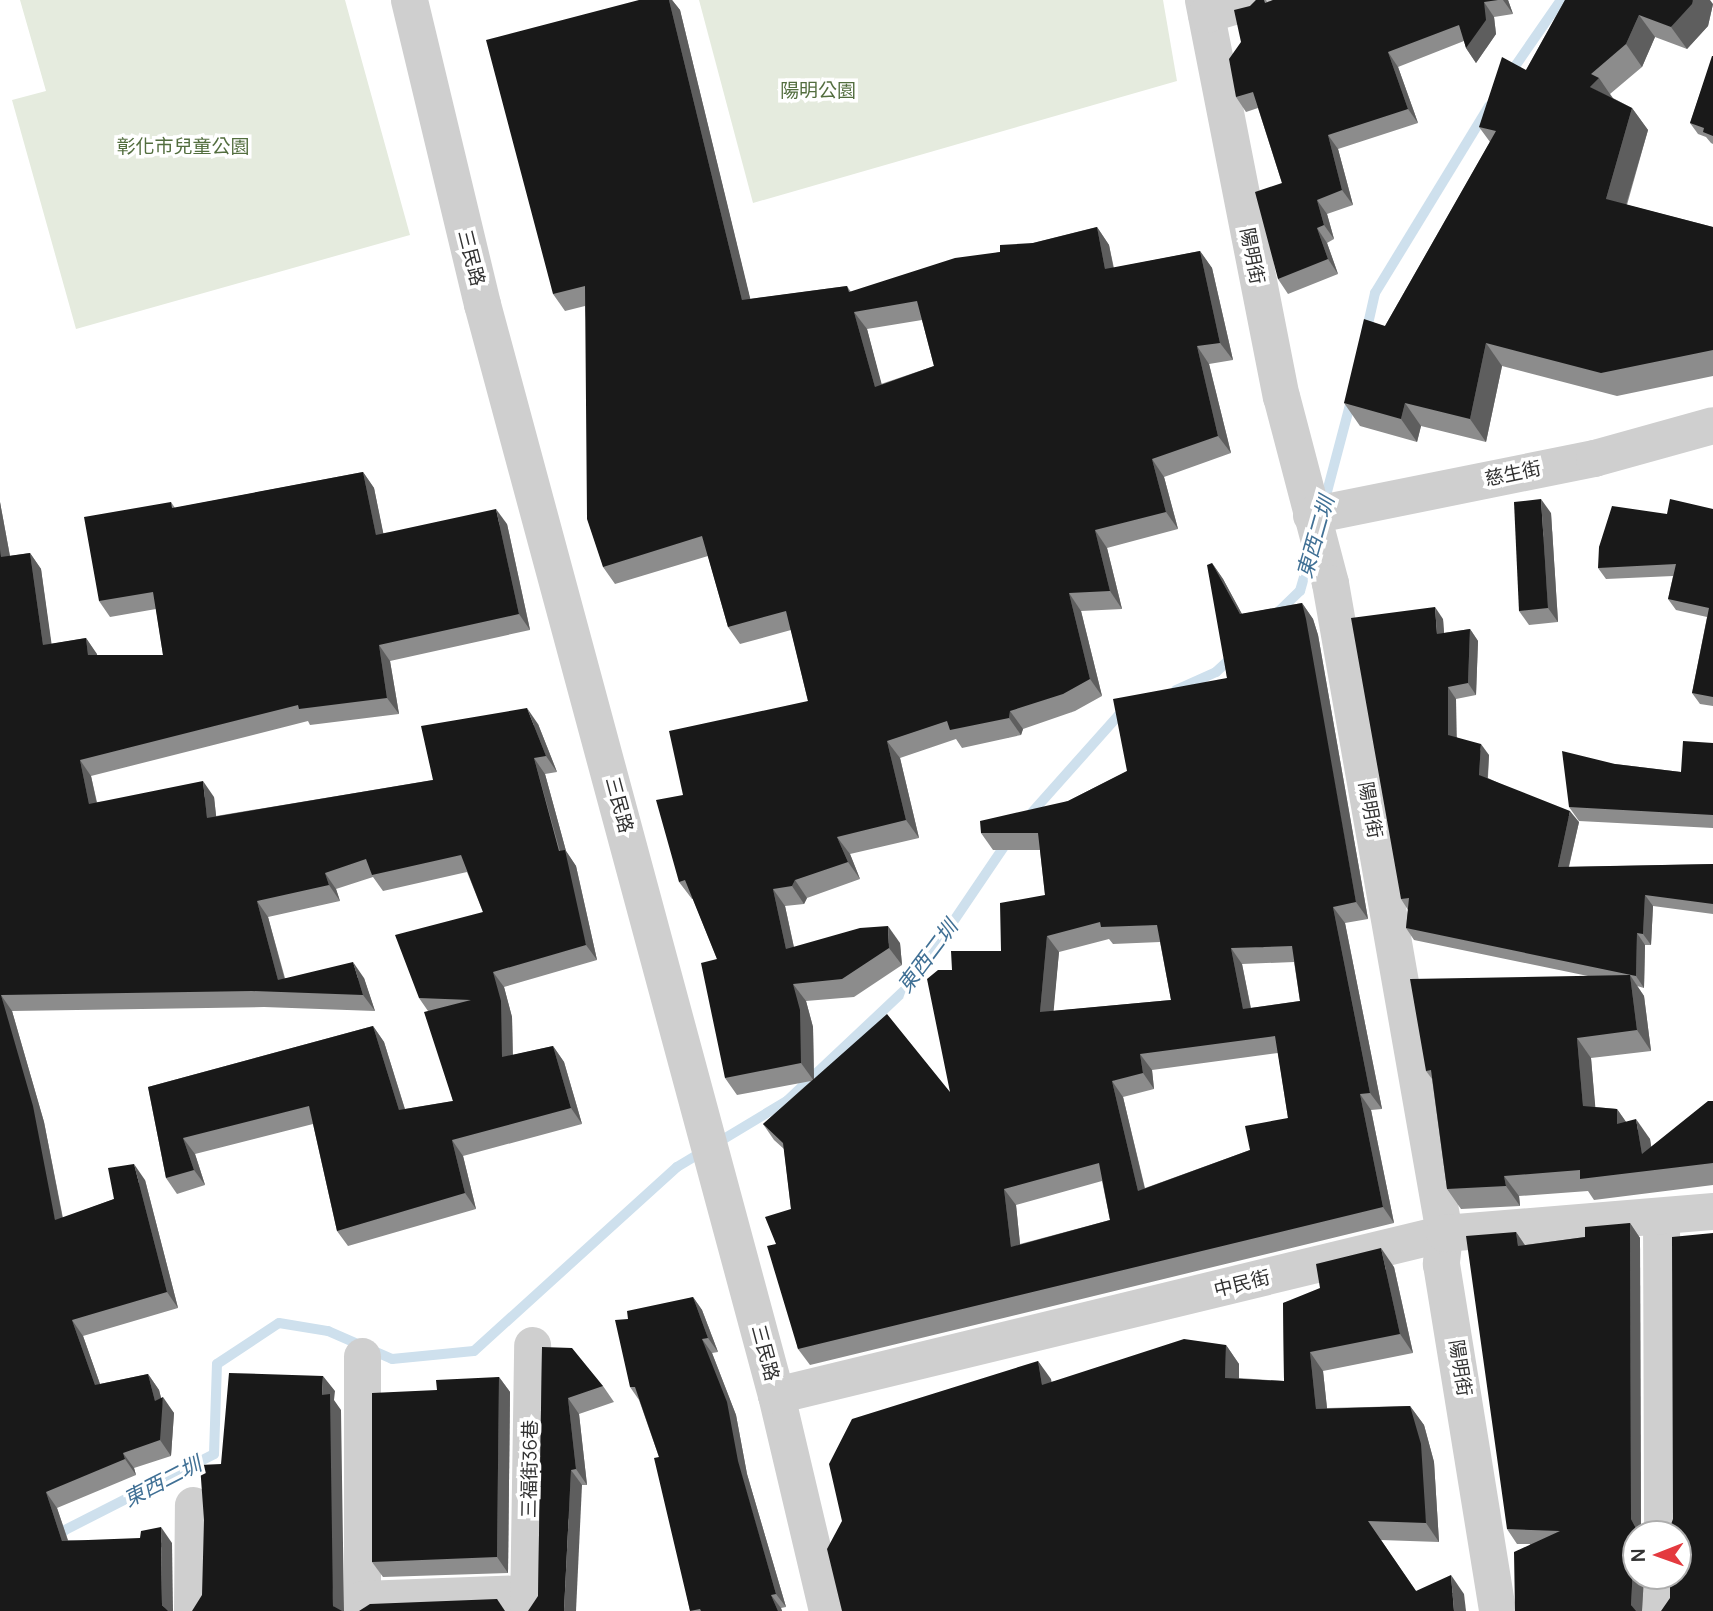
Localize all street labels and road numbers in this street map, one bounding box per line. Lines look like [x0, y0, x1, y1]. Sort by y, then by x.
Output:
street label: 陽明街 [1235, 226, 1269, 286]
street label: 三民路 [453, 228, 489, 288]
street label: 慈生街 [1483, 457, 1543, 491]
street label: 三民路 [601, 775, 637, 835]
street label: 陽明街 [1354, 780, 1386, 840]
street label: 中民街 [1212, 1266, 1272, 1302]
street label: 三民路 [747, 1323, 783, 1383]
street label: 陽明街 [1444, 1338, 1476, 1398]
street label: 三福街36巷 [518, 1420, 542, 1518]

